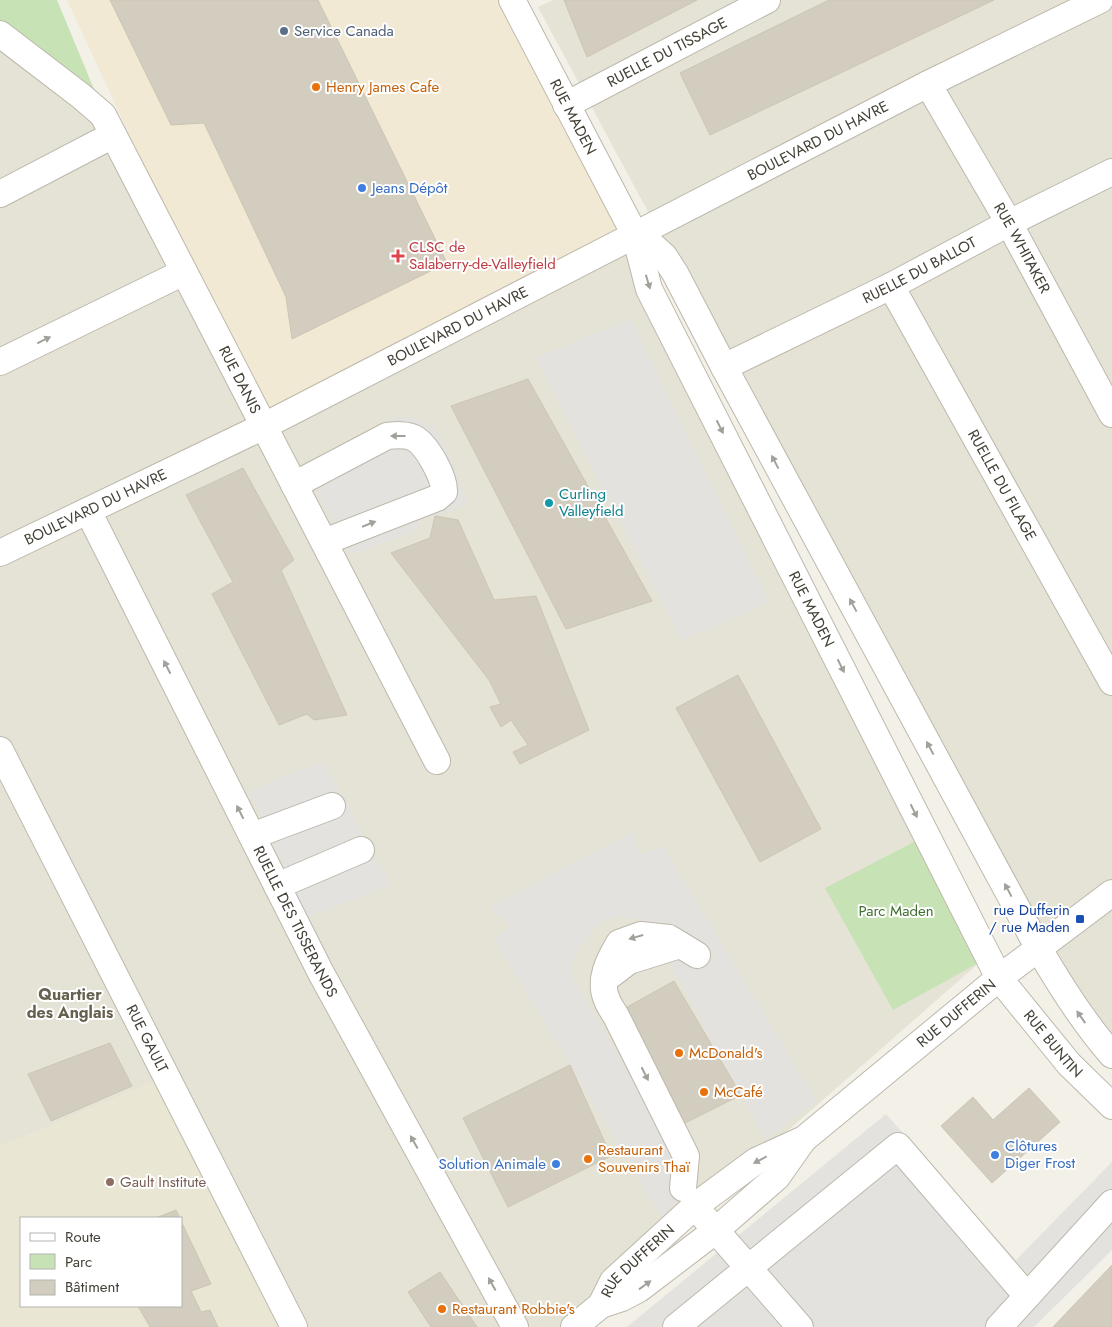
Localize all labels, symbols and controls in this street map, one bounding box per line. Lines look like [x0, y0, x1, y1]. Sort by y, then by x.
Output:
street label: RUELLE DU TISSAGE [603, 12, 731, 93]
place label: Service Canada [294, 20, 394, 42]
marker: Service Canada [278, 25, 290, 37]
street label: RUE MADEN [544, 75, 602, 159]
place label: Henry James Cafe [326, 76, 440, 98]
marker: Henry James Cafe [310, 81, 322, 93]
street label: BOULEVARD DU HAVRE [744, 95, 892, 186]
place label: Jeans Dépôt [370, 177, 448, 199]
marker: Jeans Dépôt [356, 182, 368, 194]
street label: RUE WHITAKER [988, 198, 1056, 298]
street label: RUELLE DU BALLOT [859, 231, 980, 309]
place label: CLSC de Salaberry-de-Valleyfield [409, 236, 556, 275]
marker: CLSC de Salaberry-de-Valleyfield [391, 249, 405, 263]
one-way arrow [644, 275, 652, 290]
street label: BOULEVARD DU HAVRE [383, 281, 532, 372]
one-way arrow [37, 336, 51, 344]
street label: RUE DANIS [213, 342, 267, 417]
one-way arrow [716, 420, 724, 435]
street label: RUELLE DU FILAGE [962, 425, 1042, 545]
one-way arrow [389, 432, 405, 440]
one-way arrow [771, 455, 779, 469]
street label: BOULEVARD DU HAVRE [20, 463, 171, 551]
place label: Curling Valleyfield [559, 483, 624, 522]
marker: Curling Valleyfield [543, 497, 555, 509]
one-way arrow [362, 520, 376, 528]
street label: RUE MADEN [783, 567, 840, 651]
one-way arrow [848, 598, 857, 611]
one-way arrow [837, 659, 845, 673]
one-way arrow [163, 660, 171, 674]
one-way arrow [926, 740, 934, 755]
one-way arrow [910, 804, 918, 818]
one-way arrow [236, 805, 244, 819]
street label: RUELLE DES TISSERANDS [248, 842, 343, 1001]
one-way arrow [1004, 883, 1012, 898]
place label: rue Dufferin / rue Maden [989, 899, 1070, 938]
park label: Parc Maden [858, 900, 934, 922]
marker: rue Dufferin / rue Maden [1074, 913, 1086, 925]
one-way arrow [628, 934, 643, 942]
street label: RUE DUFFERIN [912, 974, 1001, 1053]
district label: Quartier des Anglais [27, 983, 113, 1024]
street label: RUE GAULT [121, 1001, 174, 1077]
street label: RUE BUNTIN [1018, 1005, 1088, 1083]
one-way arrow [1076, 1010, 1086, 1024]
place label: McDonald's [689, 1042, 763, 1064]
marker: McDonald's [673, 1047, 685, 1059]
one-way arrow [641, 1067, 649, 1081]
place label: McCafé [714, 1081, 763, 1103]
marker: McCafé [698, 1086, 710, 1098]
one-way arrow [410, 1134, 418, 1149]
place label: Clôtures Diger Frost [1005, 1135, 1075, 1174]
place label: Restaurant Souvenirs Thaï [598, 1139, 691, 1178]
marker: Clôtures Diger Frost [989, 1149, 1001, 1161]
place label: Solution Animale [438, 1153, 546, 1175]
marker: Restaurant Souvenirs Thaï [582, 1153, 594, 1165]
one-way arrow [752, 1156, 767, 1164]
marker: Solution Animale [550, 1158, 562, 1170]
place label: Gault Institute [120, 1171, 206, 1193]
marker: Gault Institute [104, 1176, 116, 1188]
legend [20, 1217, 182, 1307]
street label: RUE DUFFERIN [595, 1219, 679, 1302]
text: Route [65, 1226, 101, 1248]
text: Parc [65, 1251, 92, 1273]
text: Bâtiment [65, 1276, 119, 1298]
one-way arrow [488, 1277, 496, 1292]
one-way arrow [638, 1280, 652, 1290]
place label: Restaurant Robbie's [452, 1298, 575, 1320]
marker: Restaurant Robbie's [436, 1303, 448, 1315]

